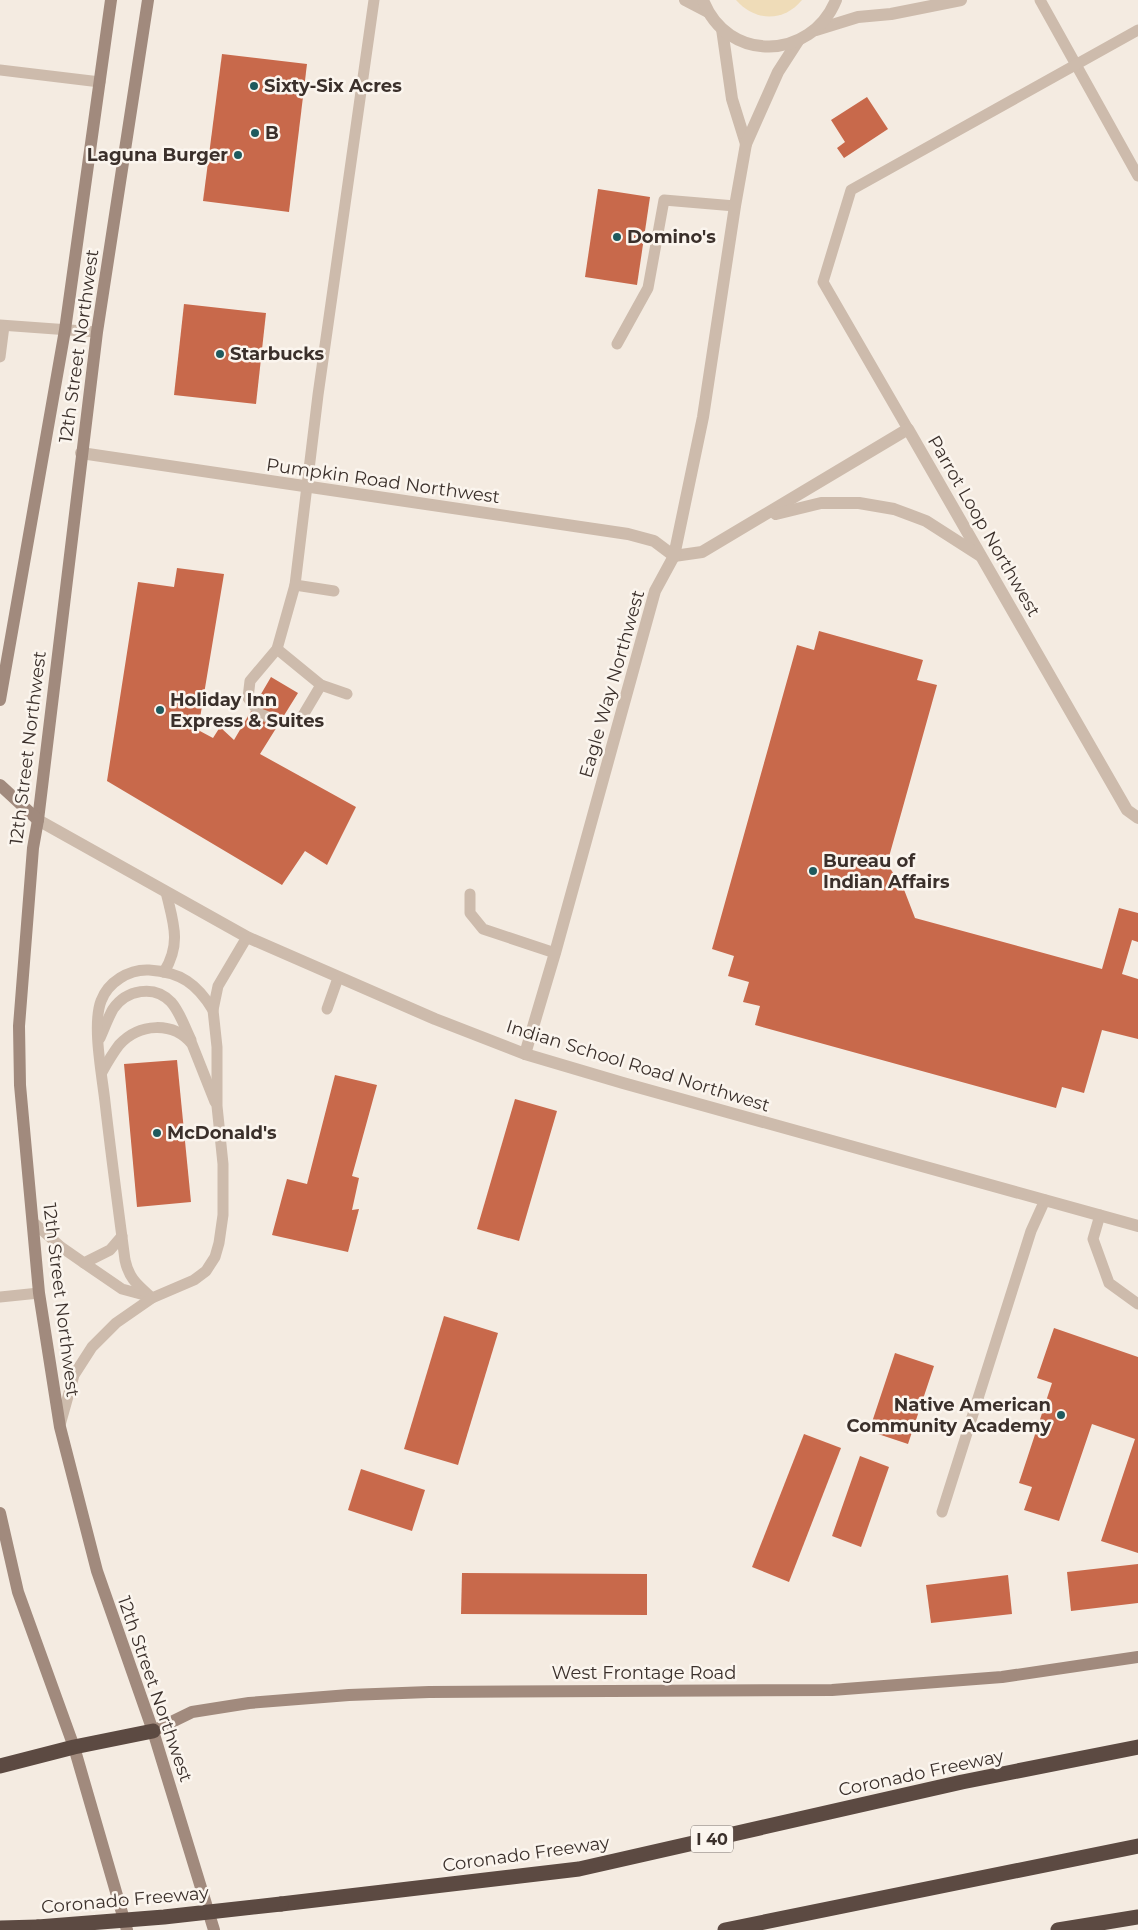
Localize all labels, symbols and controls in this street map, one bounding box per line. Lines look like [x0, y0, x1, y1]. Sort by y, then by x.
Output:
place label: Sixty-Six Acres [264, 75, 402, 97]
marker: Sixty-Six Acres [248, 80, 260, 92]
place label: B [265, 122, 279, 144]
marker: B [249, 127, 261, 139]
place label: Laguna Burger [87, 144, 228, 166]
marker: Laguna Burger [232, 149, 244, 161]
place label: Domino's [627, 226, 716, 248]
marker: Domino's [611, 231, 623, 243]
street label: 12th Street Northwest [55, 248, 103, 444]
place label: Starbucks [230, 343, 325, 365]
marker: Starbucks [214, 348, 226, 360]
street label: Parrot Loop Northwest [923, 431, 1045, 621]
street label: Pumpkin Road Northwest [265, 454, 501, 508]
street label: Eagle Way Northwest [575, 588, 649, 780]
street label: 12th Street Northwest [5, 650, 51, 846]
place label: Holiday Inn Express & Suites [170, 689, 325, 732]
marker: Holiday Inn Express & Suites [154, 704, 166, 716]
place label: Bureau of Indian Affairs [823, 850, 950, 893]
marker: Bureau of Indian Affairs [807, 865, 819, 877]
street label: Indian School Road Northwest [504, 1015, 772, 1117]
place label: McDonald's [167, 1122, 277, 1144]
marker: McDonald's [151, 1127, 163, 1139]
street label: 12th Street Northwest [38, 1202, 84, 1398]
place label: Native American Community Academy [846, 1394, 1051, 1437]
marker: Native American Community Academy [1055, 1409, 1067, 1421]
street label: 12th Street Northwest [113, 1593, 197, 1785]
street label: West Frontage Road [552, 1662, 736, 1684]
street label: Coronado Freeway [836, 1745, 1006, 1801]
road number: I 40 [691, 1826, 733, 1852]
street label: Coronado Freeway [441, 1831, 611, 1877]
street label: Coronado Freeway [40, 1882, 210, 1918]

